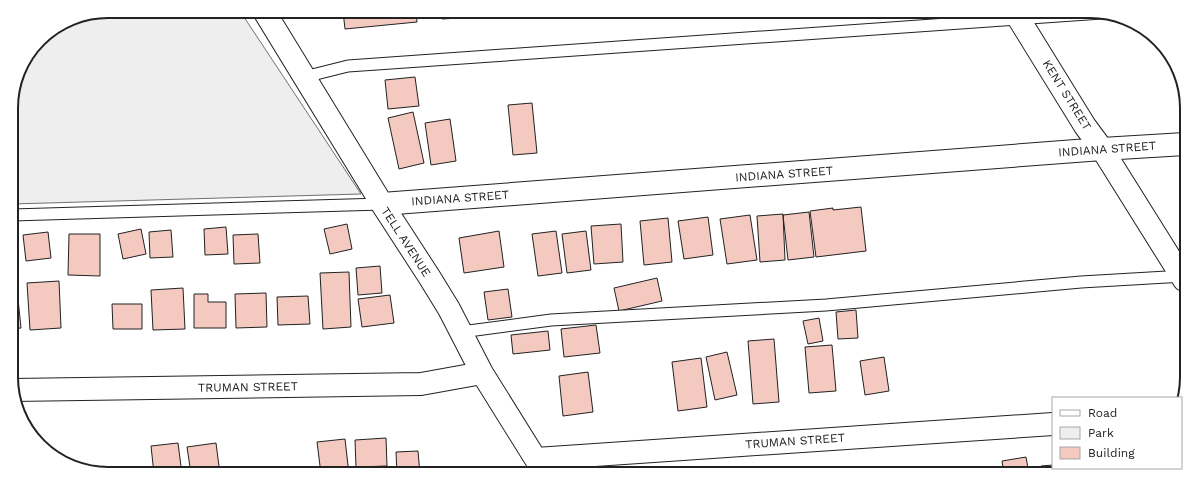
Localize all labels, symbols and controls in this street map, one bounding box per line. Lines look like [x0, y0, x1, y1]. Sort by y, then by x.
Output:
street label: KENT STREET [1040, 57, 1094, 133]
street label: INDIANA STREET [1058, 139, 1156, 159]
street label: INDIANA STREET [735, 164, 833, 184]
street label: INDIANA STREET [411, 188, 509, 208]
street label: TELL AVENUE [378, 205, 434, 280]
street label: TRUMAN STREET [198, 379, 298, 395]
legend [1052, 397, 1182, 469]
text: Road [1088, 406, 1117, 420]
text: Park [1088, 426, 1114, 440]
street label: TRUMAN STREET [745, 431, 845, 451]
text: Building [1088, 446, 1135, 460]

